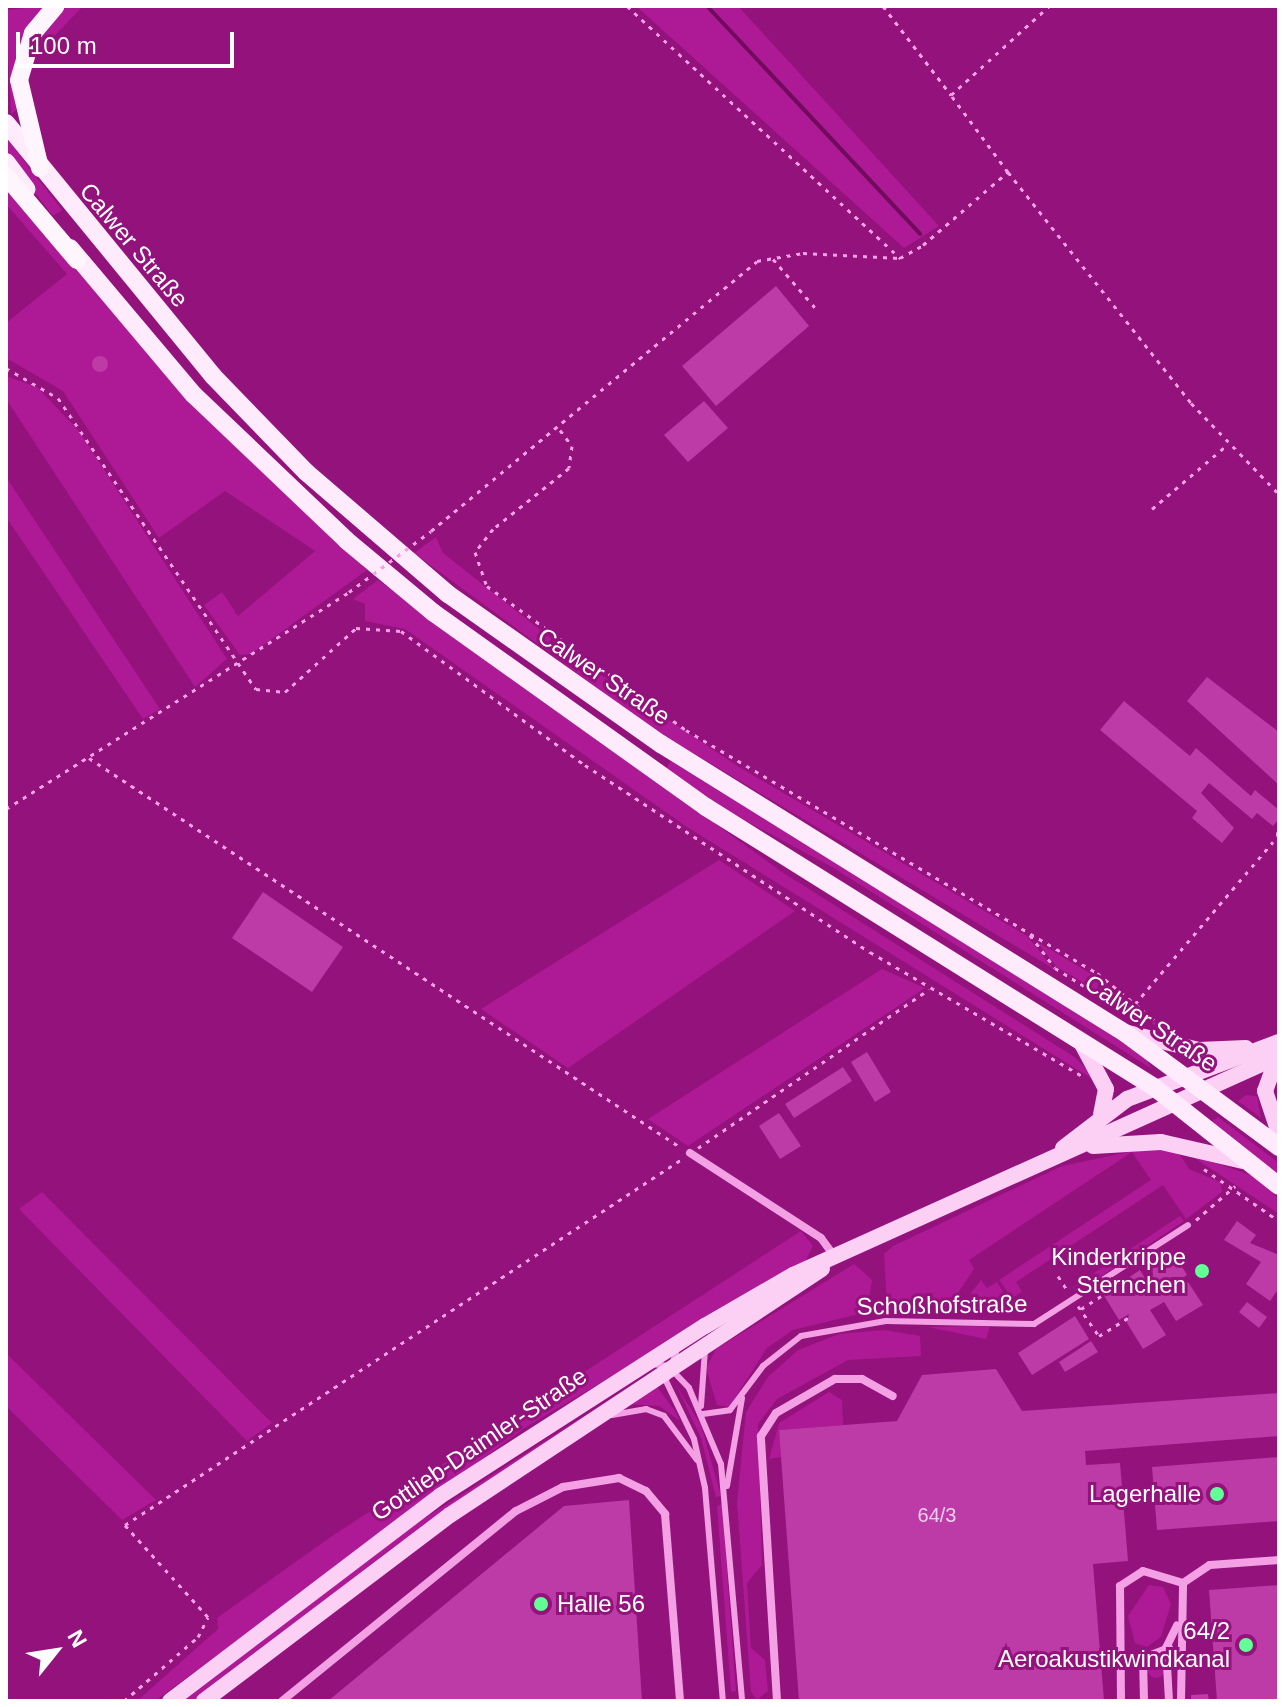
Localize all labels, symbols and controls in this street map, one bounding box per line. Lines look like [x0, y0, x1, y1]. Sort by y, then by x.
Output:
scale bar [20, 16, 238, 66]
text: 100 m [30, 32, 97, 59]
street label: Calwer Straße [74, 177, 194, 313]
street label: Calwer Straße [532, 621, 676, 731]
street label: Calwer Straße [1079, 968, 1223, 1078]
place label: Kinderkrippe Sternchen [1051, 1243, 1186, 1299]
marker: Kinderkrippe Sternchen [1193, 1262, 1211, 1280]
street label: Schoßhofstraße [856, 1289, 1028, 1321]
street label: Gottlieb-Daimler-Straße [366, 1361, 592, 1527]
place label: Lagerhalle [1089, 1480, 1201, 1508]
marker: Lagerhalle [1208, 1485, 1226, 1503]
house number: 64/3 [918, 1503, 956, 1527]
place label: Halle 56 [557, 1590, 645, 1618]
marker: Halle 56 [532, 1595, 550, 1613]
north arrow [16, 1611, 96, 1691]
place label: 64/2 Aeroakustikwindkanal [998, 1617, 1230, 1673]
text: N [62, 1626, 92, 1652]
marker: 64/2 Aeroakustikwindkanal [1237, 1636, 1255, 1654]

